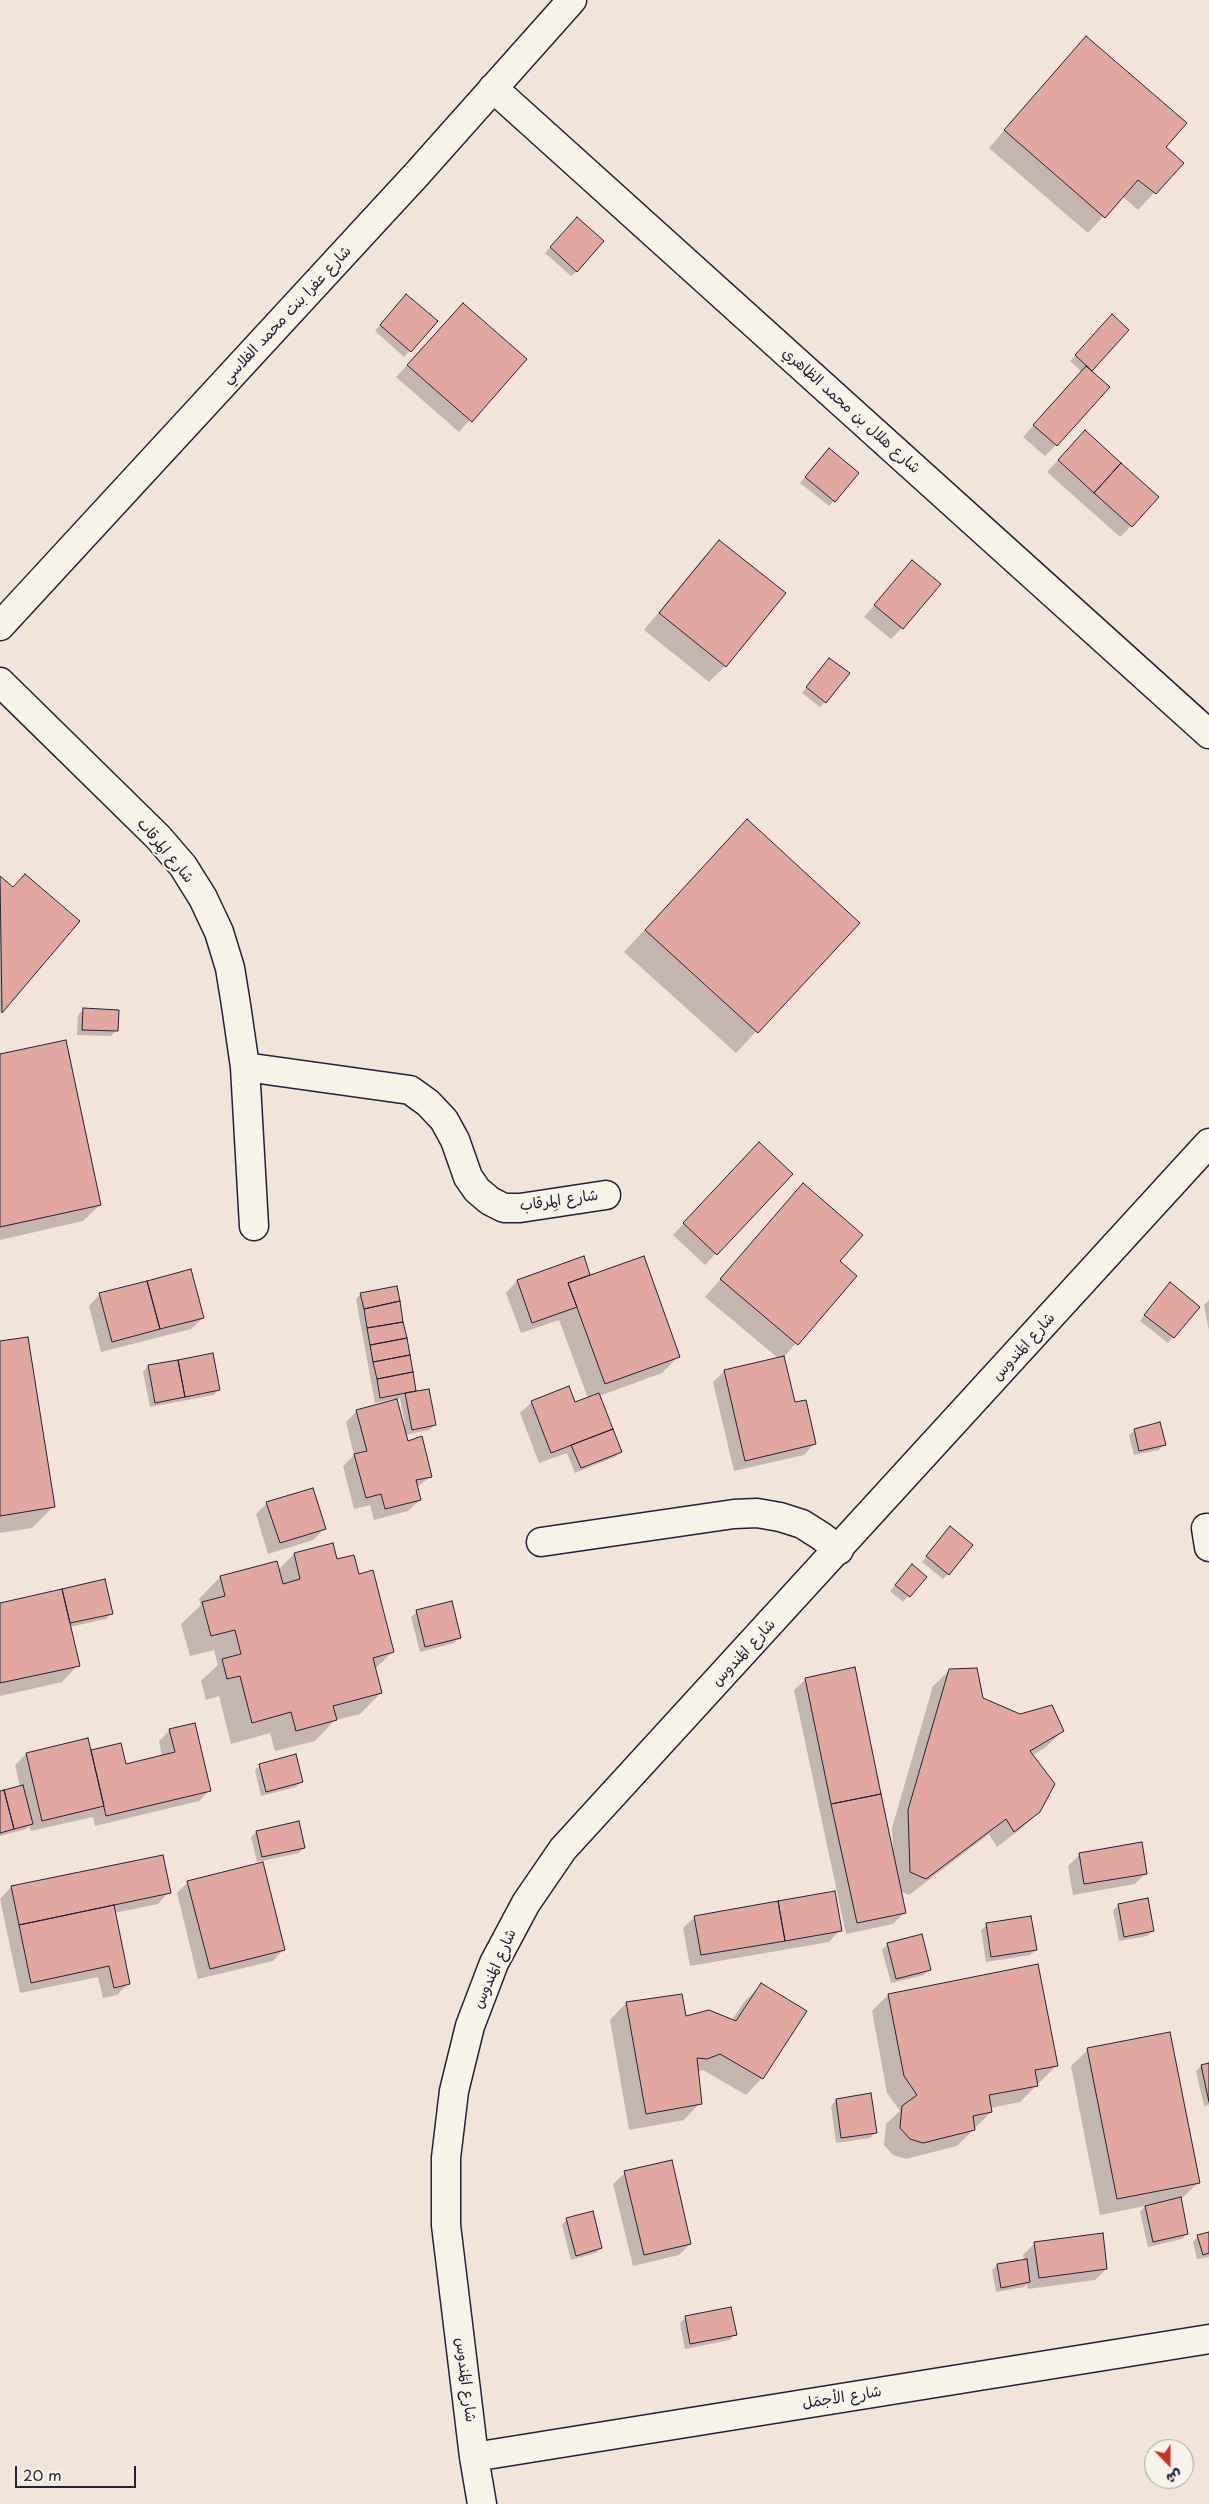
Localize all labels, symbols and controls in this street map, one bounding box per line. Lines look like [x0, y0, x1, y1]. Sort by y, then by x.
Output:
street label: شارع عفرا بنت محمد الفلاسي [218, 242, 356, 388]
street label: شارع هلال بن محمد الظاهري [778, 344, 924, 478]
street label: شارع المِرقاب [133, 815, 197, 887]
street label: شارع المِرقاب [519, 1187, 599, 1215]
street label: شارع المَندوس [989, 1309, 1059, 1385]
street label: شارع المَندوس [708, 1616, 780, 1690]
street label: شارع المَندوس [469, 1926, 521, 2012]
street label: شارع المَندوس [451, 2337, 479, 2423]
street label: شارع الأجمَل [801, 2383, 883, 2413]
north arrow [1144, 2439, 1194, 2489]
scale bar [18, 2456, 139, 2488]
text: 20 m [23, 2463, 62, 2486]
text: ش [1163, 2465, 1186, 2490]

